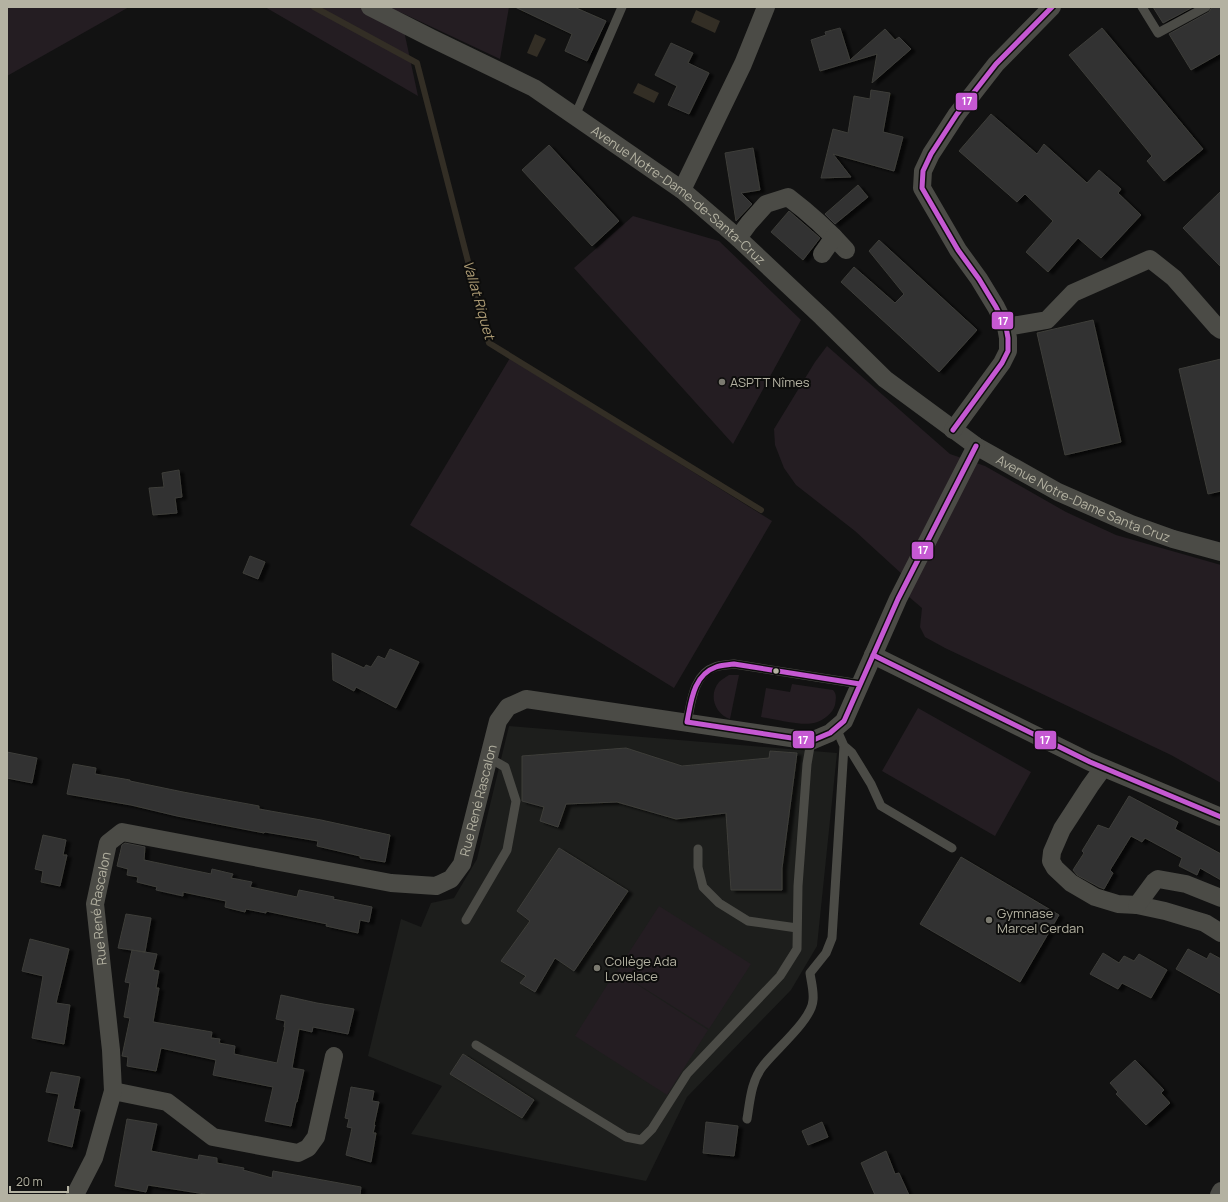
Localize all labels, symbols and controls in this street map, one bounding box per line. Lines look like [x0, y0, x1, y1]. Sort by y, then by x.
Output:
line badge: 17 [955, 92, 978, 111]
text: 17 [962, 93, 972, 108]
street label: Avenue Notre-Dame-de-Santa-Cruz [588, 121, 770, 269]
water label: Vallat Riquet [459, 258, 500, 343]
line badge: 17 [991, 311, 1014, 330]
text: 17 [998, 313, 1008, 328]
place label: ASPTT Nîmes [730, 373, 810, 391]
marker: ASPTT Nîmes [717, 377, 727, 387]
street label: Avenue Notre-Dame Santa Cruz [993, 450, 1173, 546]
line badge: 17 [911, 541, 934, 560]
text: 17 [918, 542, 928, 557]
unlabelled marker [771, 666, 781, 676]
line badge: 17 [792, 730, 815, 749]
line badge: 17 [1034, 730, 1057, 750]
text: 17 [798, 732, 808, 747]
text: 17 [1040, 732, 1050, 747]
street label: Rue René Rascalon [455, 742, 501, 858]
street label: Rue René Rascalon [86, 850, 115, 966]
place label: Gymnase Marcel Cerdan [997, 904, 1084, 937]
marker: Gymnase Marcel Cerdan [984, 915, 994, 925]
place label: Collège Ada Lovelace [605, 952, 677, 985]
marker: Collège Ada Lovelace [592, 963, 602, 973]
scale bar [10, 1168, 68, 1194]
text: 20 m [16, 1173, 43, 1190]

